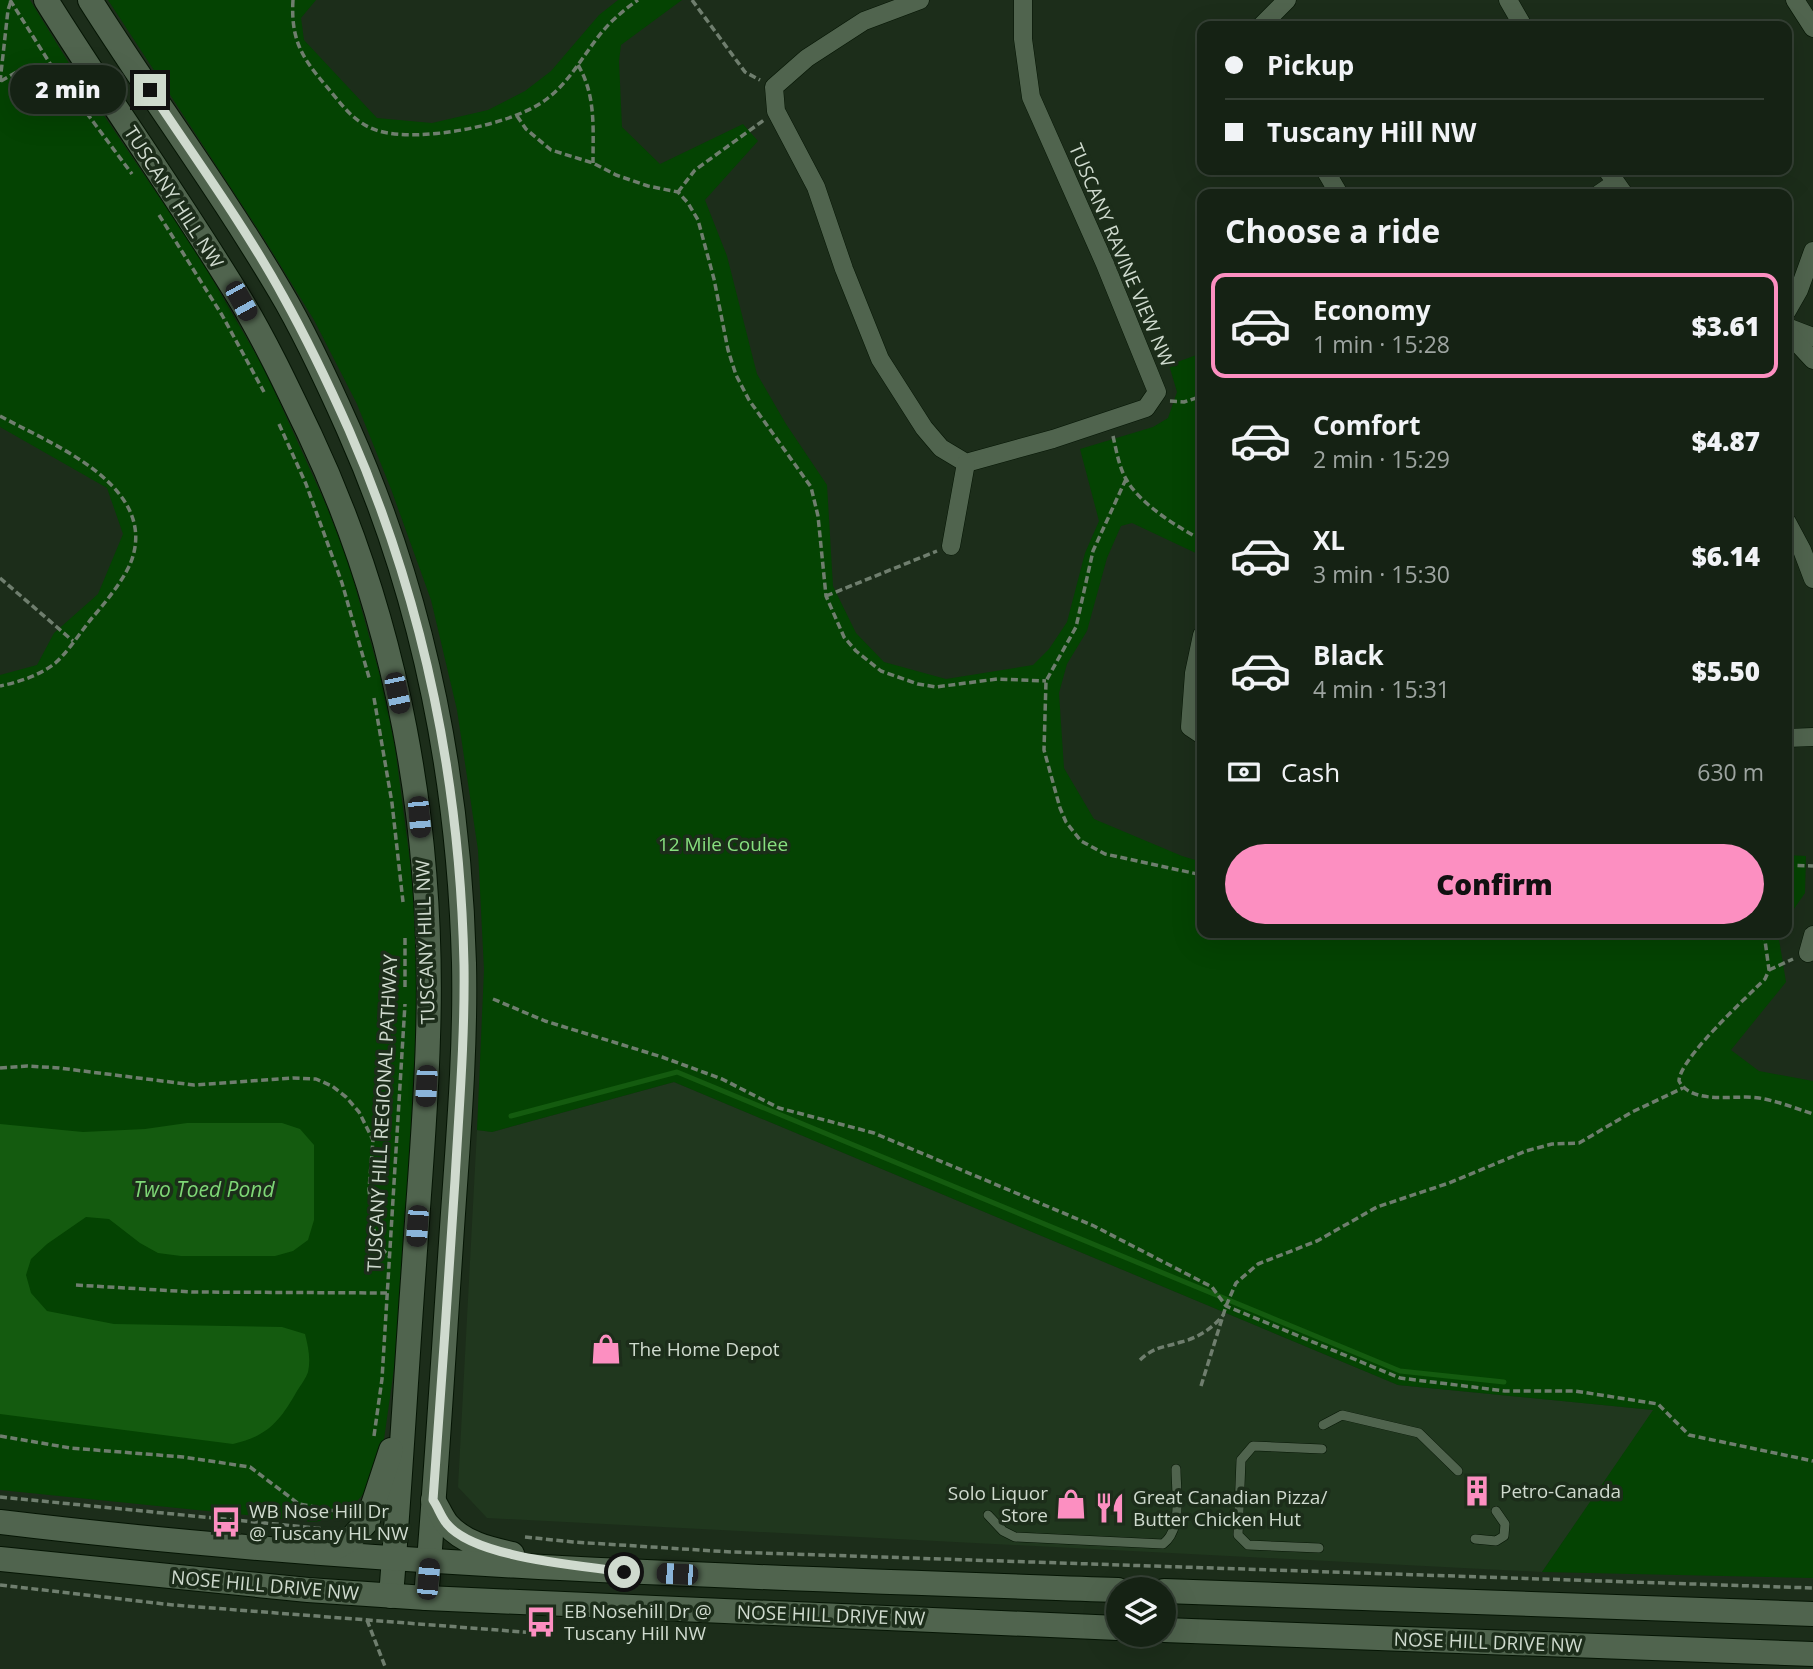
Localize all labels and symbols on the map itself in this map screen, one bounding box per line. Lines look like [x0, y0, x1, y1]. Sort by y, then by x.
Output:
callout: 2 min [10, 66, 125, 114]
route end [134, 74, 166, 106]
street label: TUSCANY HILL NW [118, 121, 230, 273]
street label: TUSCANY RAVINE VIEW NW [1063, 139, 1181, 371]
car [222, 278, 261, 324]
car [383, 670, 412, 716]
car [407, 795, 432, 839]
park label: 12 Mile Coulee [658, 831, 788, 857]
street label: TUSCANY HILL NW [409, 859, 441, 1025]
street label: TUSCANY HILL REGIONAL PATHWAY [361, 953, 403, 1273]
car [415, 1064, 438, 1108]
water label: Two Toed Pond [133, 1175, 275, 1203]
car [406, 1204, 429, 1248]
shop icon: The Home Depot [589, 1332, 623, 1366]
place label: The Home Depot [629, 1336, 780, 1362]
building icon: Petro-Canada [1460, 1474, 1494, 1508]
place label: Petro-Canada [1500, 1478, 1621, 1504]
place label: Solo Liquor Store [948, 1480, 1048, 1528]
place label: Great Canadian Pizza/ Butter Chicken Hut [1133, 1484, 1327, 1532]
shop icon: Solo Liquor Store [1054, 1487, 1088, 1521]
restaurant icon: Great Canadian Pizza/ Butter Chicken Hut [1093, 1491, 1127, 1525]
place label: WB Nose Hill Dr @ Tuscany HL NW [249, 1498, 409, 1546]
bus stop icon: WB Nose Hill Dr @ Tuscany HL NW [209, 1505, 243, 1539]
route start [608, 1556, 640, 1588]
car [416, 1557, 441, 1601]
car [656, 1562, 699, 1586]
street label: NOSE HILL DRIVE NW [170, 1564, 361, 1606]
place label: EB Nosehill Dr @ Tuscany Hill NW [564, 1598, 712, 1646]
street label: NOSE HILL DRIVE NW [736, 1599, 926, 1631]
bus stop icon: EB Nosehill Dr @ Tuscany Hill NW [524, 1605, 558, 1639]
street label: NOSE HILL DRIVE NW [1393, 1626, 1583, 1658]

